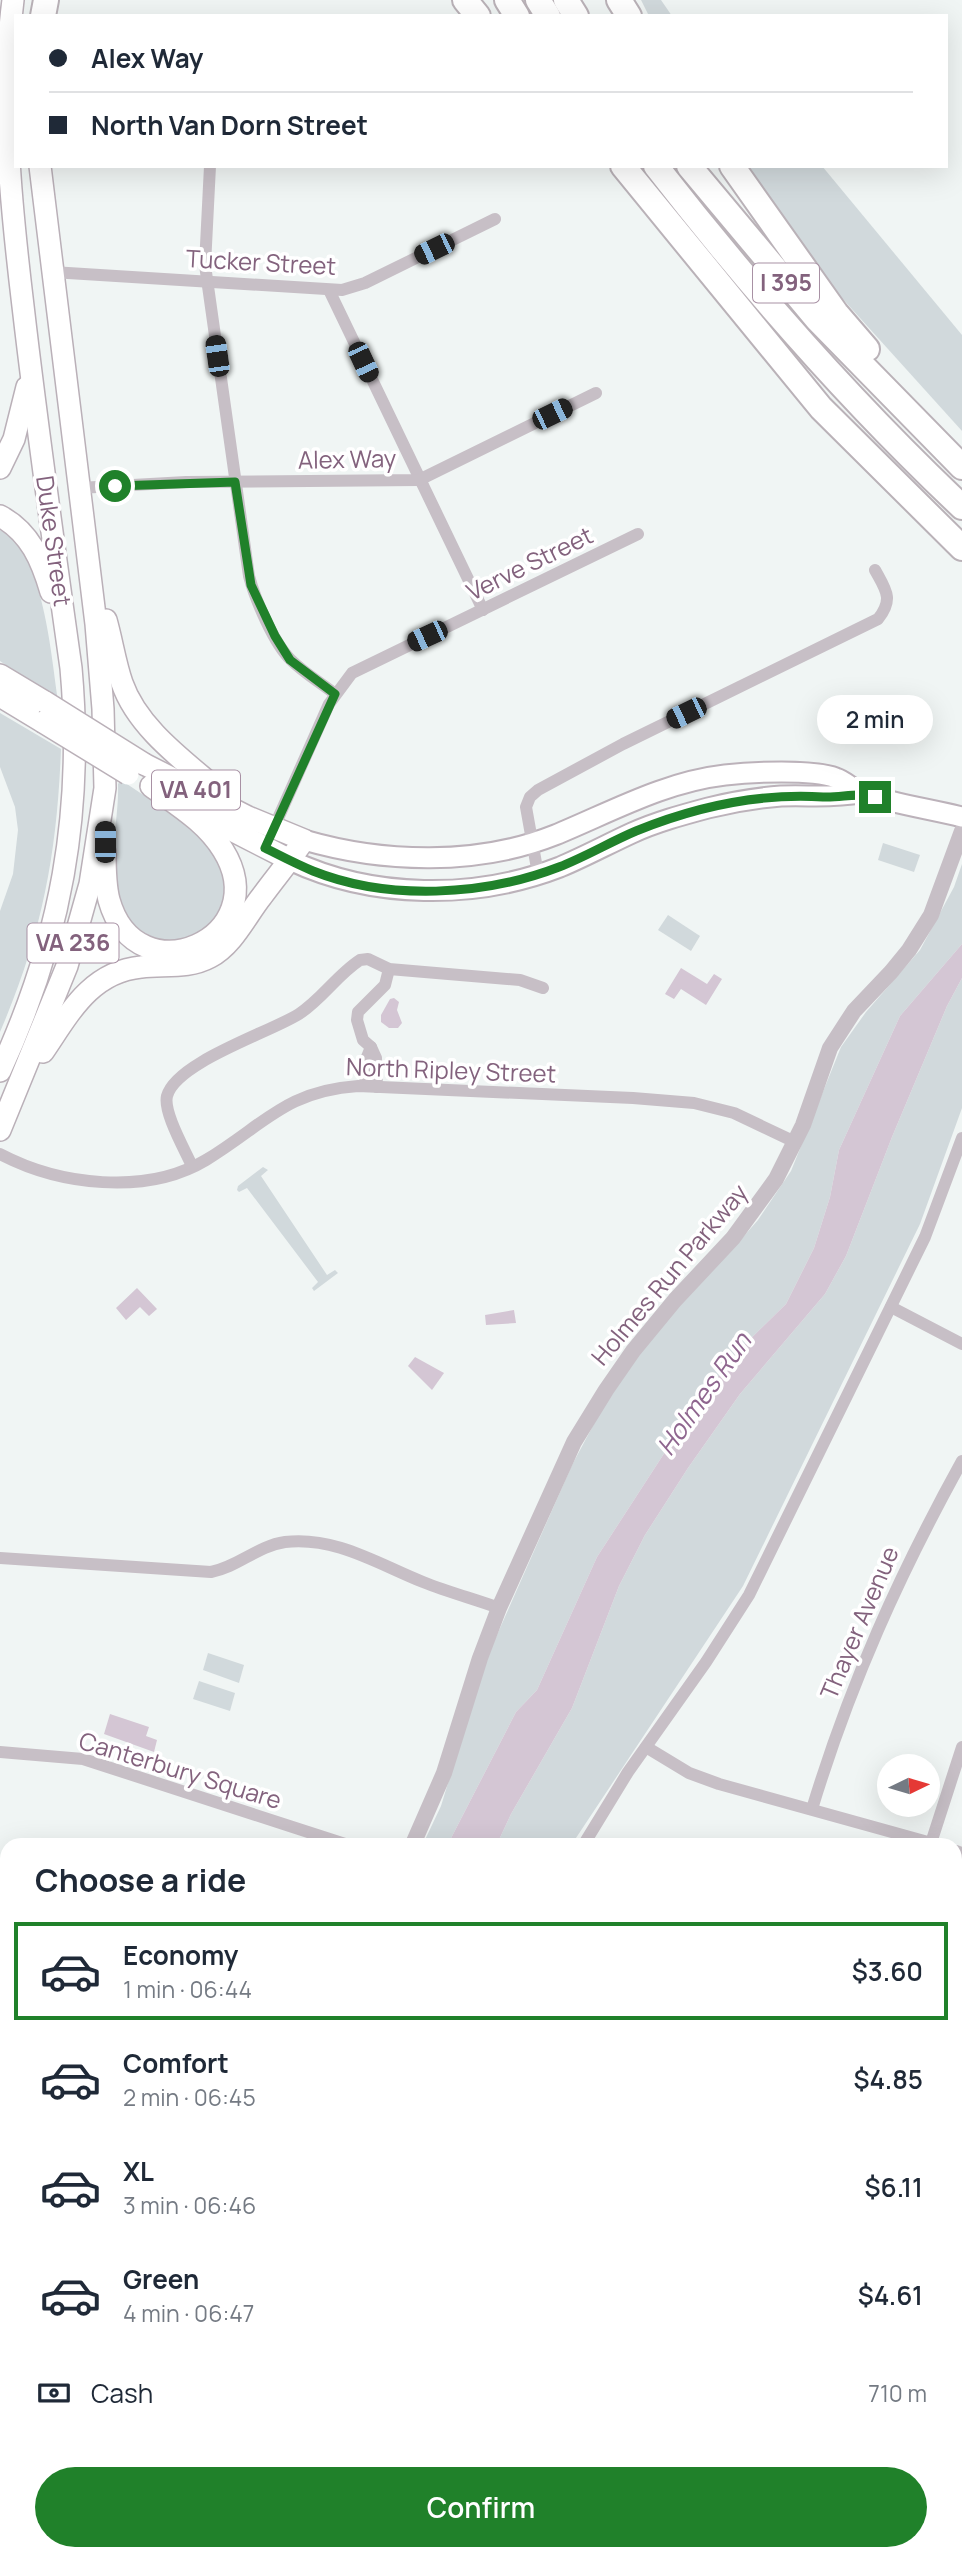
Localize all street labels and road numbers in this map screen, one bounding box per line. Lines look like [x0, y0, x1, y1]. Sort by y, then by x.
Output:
street label: Tucker Street [185, 241, 337, 282]
road number: I 395 [753, 264, 819, 302]
street label: Alex Way [297, 441, 397, 476]
street label: Duke Street [29, 473, 80, 608]
street label: Verve Street [461, 518, 598, 607]
road number: VA 401 [152, 770, 240, 810]
road number: VA 236 [28, 924, 119, 962]
street label: North Ripley Street [345, 1049, 557, 1090]
street label: Holmes Run Parkway [583, 1176, 755, 1372]
street label: Thayer Avenue [812, 1541, 906, 1704]
street label: Canterbury Square [75, 1723, 286, 1816]

